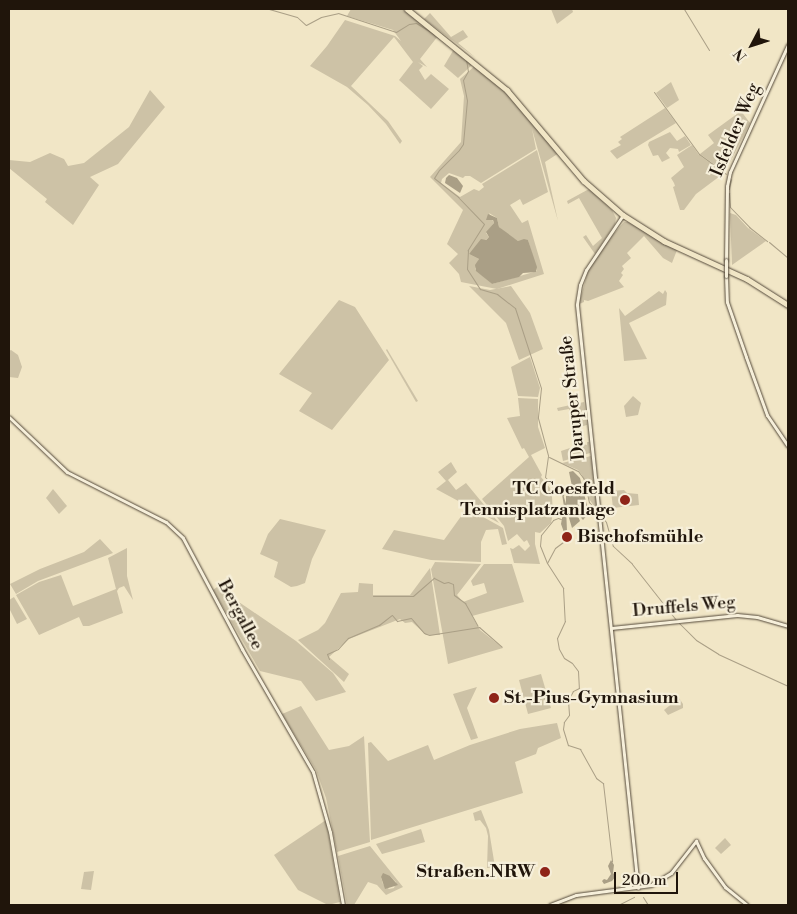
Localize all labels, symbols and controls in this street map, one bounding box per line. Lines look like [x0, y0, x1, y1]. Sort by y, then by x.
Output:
north arrow [727, 20, 777, 70]
text: N [730, 45, 751, 65]
street label: Isfelder Weg [707, 80, 765, 180]
street label: Daruper Straße [556, 335, 590, 461]
place label: TC Coesfeld Tennisplatzanlage [460, 479, 615, 522]
marker: TC Coesfeld Tennisplatzanlage [619, 494, 631, 506]
place label: Bischofsmühle [577, 526, 703, 548]
marker: Bischofsmühle [561, 531, 573, 543]
street label: Bergallee [212, 576, 268, 654]
street label: Druffels Weg [632, 592, 736, 622]
place label: St.-Pius-Gymnasium [504, 687, 679, 709]
marker: St.-Pius-Gymnasium [488, 692, 500, 704]
place label: Straßen.NRW [417, 861, 535, 883]
scale bar [617, 862, 681, 894]
marker: Straßen.NRW [539, 866, 551, 878]
text: 200 m [622, 871, 667, 890]

